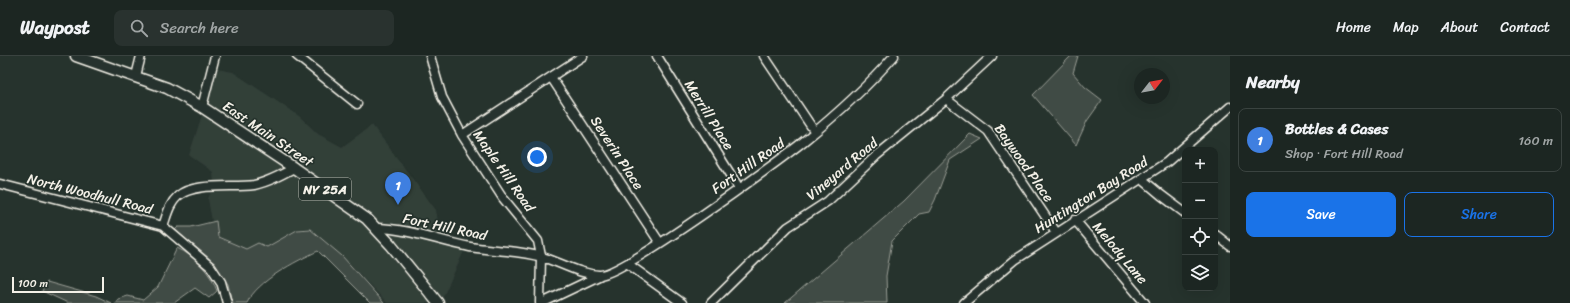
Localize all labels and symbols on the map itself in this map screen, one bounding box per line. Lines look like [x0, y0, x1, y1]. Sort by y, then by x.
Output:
north arrow [1134, 68, 1170, 104]
street label: Merrill Place [677, 75, 741, 155]
street label: East Main Street [217, 94, 320, 175]
street label: Severin Place [584, 111, 650, 195]
street label: Baywood Place [988, 118, 1060, 208]
street label: Maple Hill Road [466, 125, 543, 219]
street label: Fort Hill Road [706, 130, 791, 201]
street label: Vineyard Road [800, 130, 885, 207]
your location [527, 147, 547, 167]
street label: Huntington Bay Road [1029, 149, 1154, 240]
street label: North Woodhull Road [25, 166, 157, 222]
pin: 1 [385, 172, 411, 205]
road number: NY 25A [299, 178, 351, 200]
street label: Fort Hill Road [401, 206, 491, 248]
street label: Melody Lane [1086, 216, 1154, 290]
scale bar [12, 275, 104, 294]

